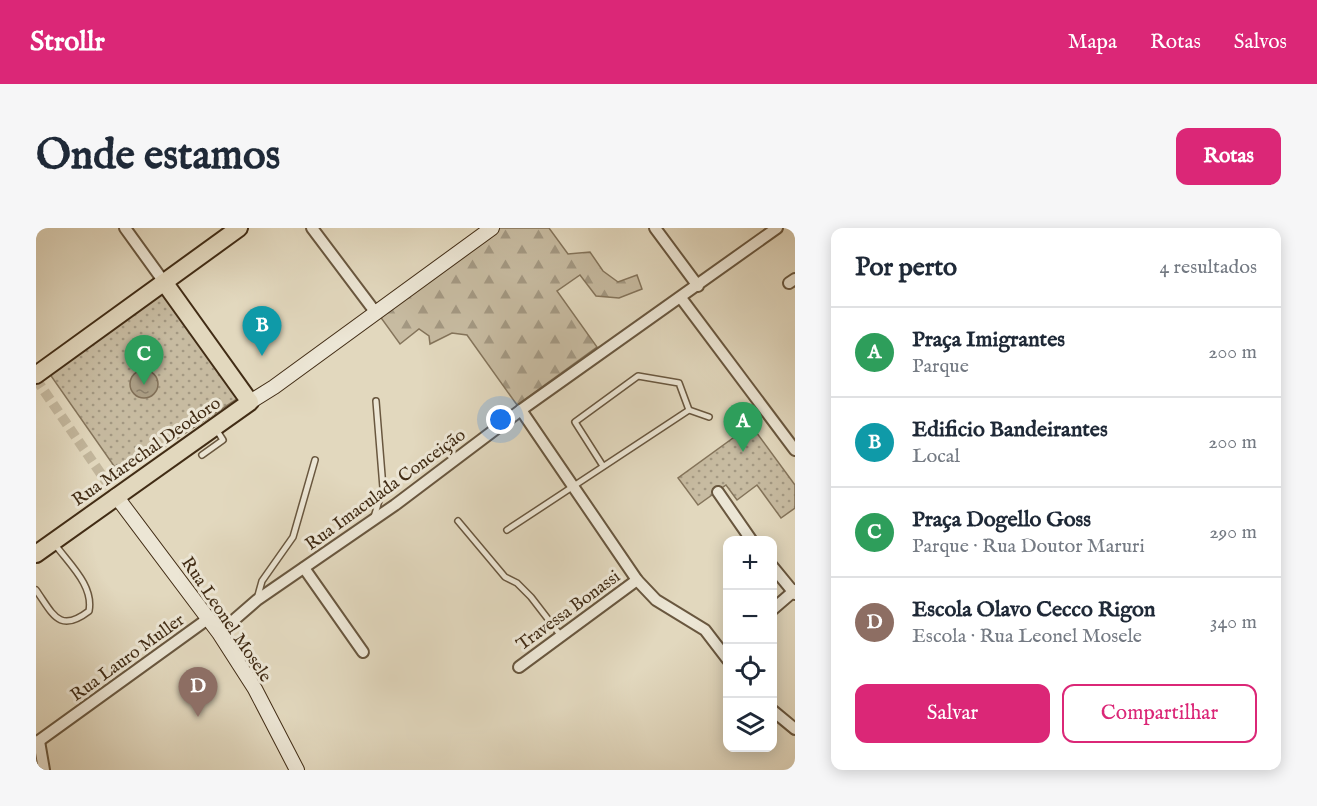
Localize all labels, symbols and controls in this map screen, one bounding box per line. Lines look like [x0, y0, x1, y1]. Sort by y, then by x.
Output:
text: Strollr [30, 25, 105, 60]
text: Mapa [1068, 29, 1117, 56]
text: Rotas [1150, 29, 1201, 56]
text: Salvos [1234, 29, 1287, 56]
button: Rotas [1176, 128, 1281, 185]
text: Onde estamos [36, 130, 280, 183]
text: Por perto [855, 251, 957, 284]
text: 4 resultados [1159, 255, 1257, 280]
pin: B [242, 306, 282, 356]
text: Praça Imigrantes [912, 326, 1065, 354]
pin: C [124, 336, 164, 385]
text: A [868, 340, 881, 365]
text: 200 m [1208, 340, 1257, 365]
text: Parque [912, 354, 969, 379]
street label: Rua Marechal Deodoro [68, 392, 226, 512]
pin: A [724, 402, 762, 452]
your location [486, 405, 515, 434]
text: Edificio Bandeirantes [912, 416, 1108, 444]
street label: Rua Imaculada Conceição [301, 424, 471, 556]
text: B [868, 430, 881, 455]
text: 200 m [1208, 430, 1257, 455]
text: Local [912, 444, 960, 469]
text: Praça Dogello Goss [912, 506, 1091, 534]
text: C [867, 520, 882, 545]
text: 290 m [1209, 520, 1257, 545]
text: Parque · Rua Doutor Maruri [912, 534, 1145, 559]
map controls [723, 536, 777, 752]
button: + [723, 536, 777, 590]
street label: Rua Leonel Mosele [175, 553, 276, 687]
street label: Travessa Bonassi [512, 566, 625, 657]
button: − [723, 590, 777, 644]
text: Escola Olavo Cecco Rigon [912, 596, 1156, 624]
street label: Rua Lauro Muller [66, 609, 190, 707]
text: D [866, 610, 883, 635]
text: 340 m [1210, 610, 1257, 635]
text: Escola · Rua Leonel Mosele [912, 624, 1142, 649]
button: locate [723, 644, 777, 698]
pin: D [178, 668, 218, 717]
button: Salvar [855, 684, 1050, 743]
button: Compartilhar [1062, 684, 1257, 743]
button: layers [723, 698, 777, 752]

